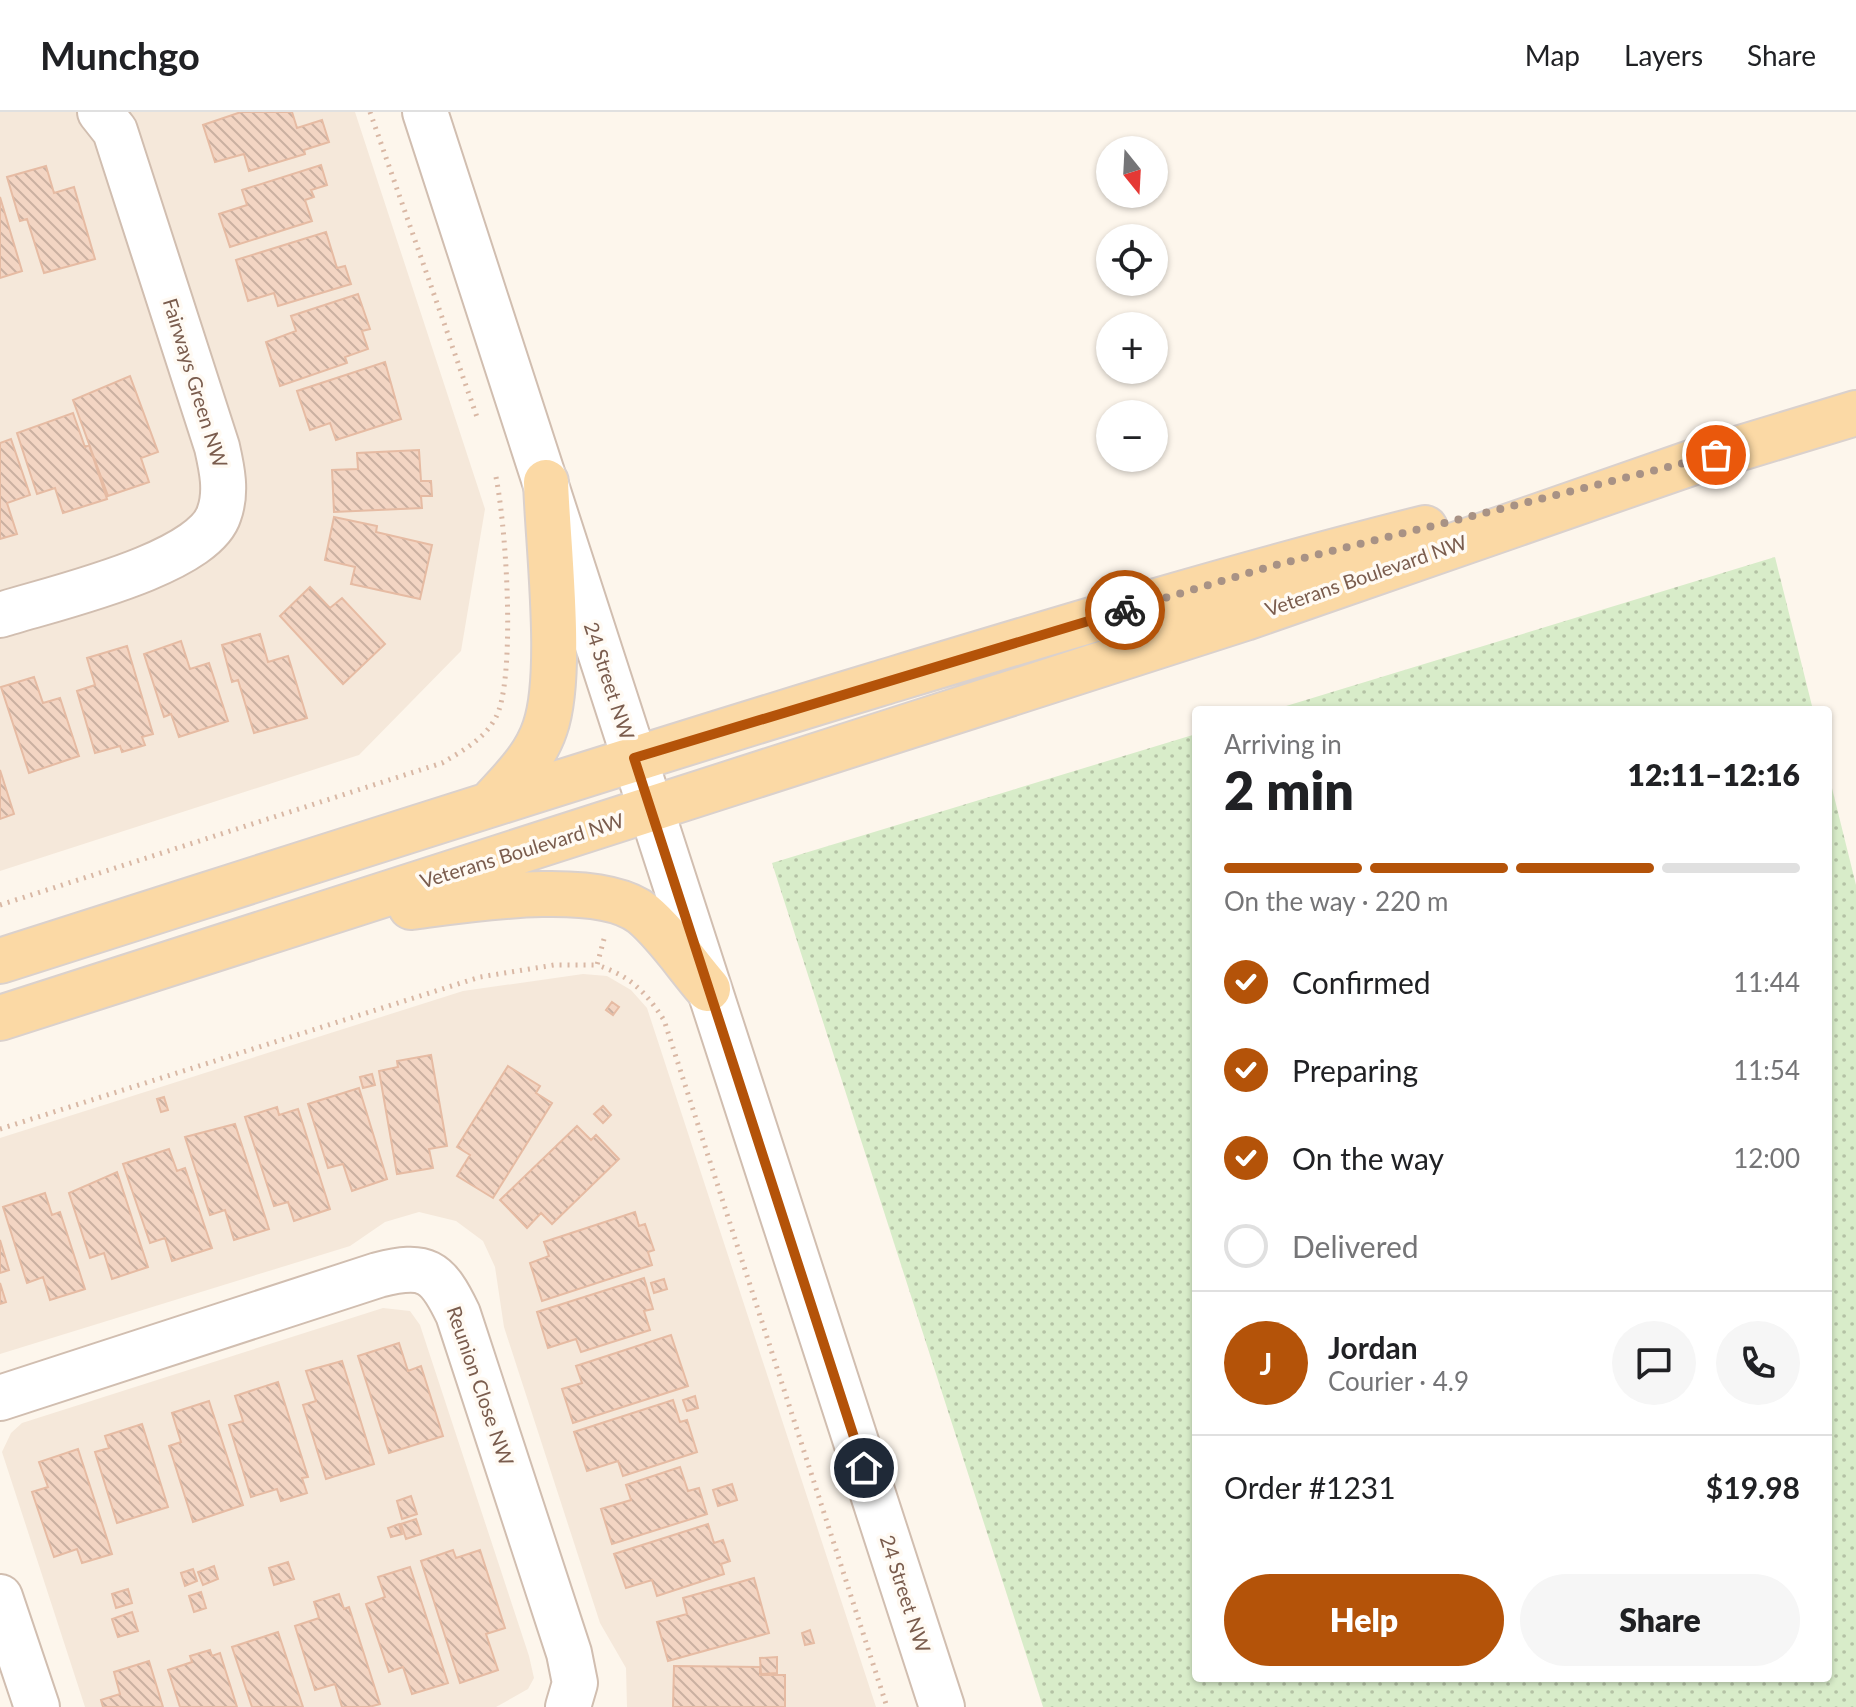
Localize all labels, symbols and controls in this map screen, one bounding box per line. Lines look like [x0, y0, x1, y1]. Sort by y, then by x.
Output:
text: Munchgo [40, 32, 200, 78]
text: Map [1525, 38, 1580, 72]
text: Layers [1624, 38, 1703, 72]
text: Share [1747, 38, 1816, 72]
north arrow [1096, 136, 1168, 208]
map controls [1096, 136, 1168, 472]
button: locate [1096, 224, 1168, 296]
street label: Fairways Green NW [159, 295, 233, 471]
button: + [1096, 312, 1168, 384]
button: − [1096, 400, 1168, 472]
pin [1682, 421, 1750, 489]
icon: bag [1694, 433, 1738, 477]
street label: Veterans Boulevard NW [1262, 529, 1470, 621]
courier [1085, 570, 1165, 650]
icon: bike [1103, 588, 1147, 632]
street label: 24 Street NW [580, 619, 640, 743]
text: Arriving in [1224, 728, 1342, 760]
text: 12:11–12:16 [1627, 756, 1800, 792]
text: 2 min [1224, 759, 1354, 821]
street label: Veterans Boulevard NW [417, 808, 627, 892]
text: On the way · 220 m [1224, 885, 1448, 917]
icon: check [1224, 960, 1268, 1004]
text: Confirmed [1292, 964, 1431, 1000]
text: 11:44 [1733, 966, 1800, 998]
icon: check [1224, 1048, 1268, 1092]
text: Preparing [1292, 1052, 1418, 1088]
text: 11:54 [1733, 1054, 1800, 1086]
icon: check [1224, 1136, 1268, 1180]
text: On the way [1292, 1140, 1444, 1176]
text: 12:00 [1733, 1142, 1800, 1174]
text: Delivered [1292, 1228, 1419, 1264]
street label: Reunion Close NW [442, 1303, 520, 1469]
button: chat [1612, 1321, 1696, 1405]
button: phone [1716, 1321, 1800, 1405]
text: Jordan [1328, 1329, 1418, 1365]
text: J [1260, 1345, 1272, 1381]
text: Courier · 4.9 [1328, 1365, 1469, 1397]
pin [830, 1434, 898, 1502]
icon: home [842, 1446, 886, 1490]
text: Order #1231 [1224, 1469, 1396, 1505]
text: $19.98 [1706, 1469, 1800, 1505]
street label: 24 Street NW [876, 1532, 936, 1656]
button: Help [1224, 1574, 1504, 1666]
button: Share [1520, 1574, 1800, 1666]

